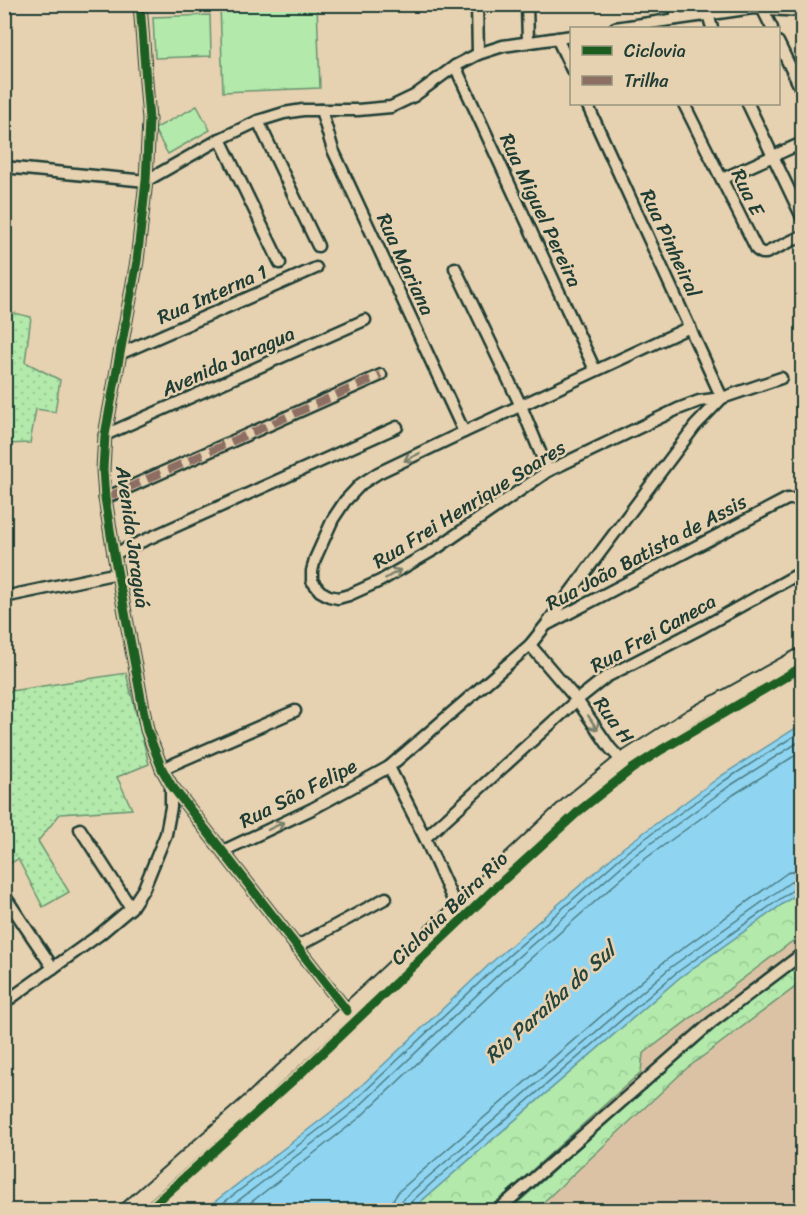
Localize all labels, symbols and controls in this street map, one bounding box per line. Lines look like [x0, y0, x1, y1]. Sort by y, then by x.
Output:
legend [570, 27, 780, 105]
text: Ciclovia [624, 35, 686, 67]
text: Trilha [624, 65, 669, 97]
street label: Rua Miguel Pereira [489, 127, 592, 293]
street label: Rua E [721, 162, 775, 224]
street label: Rua Pinheiral [630, 183, 712, 305]
street label: Rua Mariana [366, 207, 445, 321]
street label: Rua Interna 1 [151, 254, 273, 334]
street label: Avenida Jaragua [155, 316, 301, 407]
street label: Rua Frei Henrique Soares [366, 430, 574, 578]
one-way arrow [403, 451, 421, 463]
street label: Avenida Jaraguá [105, 463, 160, 610]
street label: Rua João Batista de Assis [539, 484, 754, 620]
one-way arrow [383, 568, 401, 579]
street label: Rua Frei Caneca [584, 584, 723, 683]
street label: Rua H [584, 689, 643, 752]
one-way arrow [587, 714, 599, 731]
street label: Rua São Felipe [233, 749, 364, 838]
one-way arrow [267, 820, 285, 832]
street label: Ciclovia Beira Rio [382, 842, 517, 974]
water label: Rio Paraíba do Sul [475, 930, 629, 1073]

